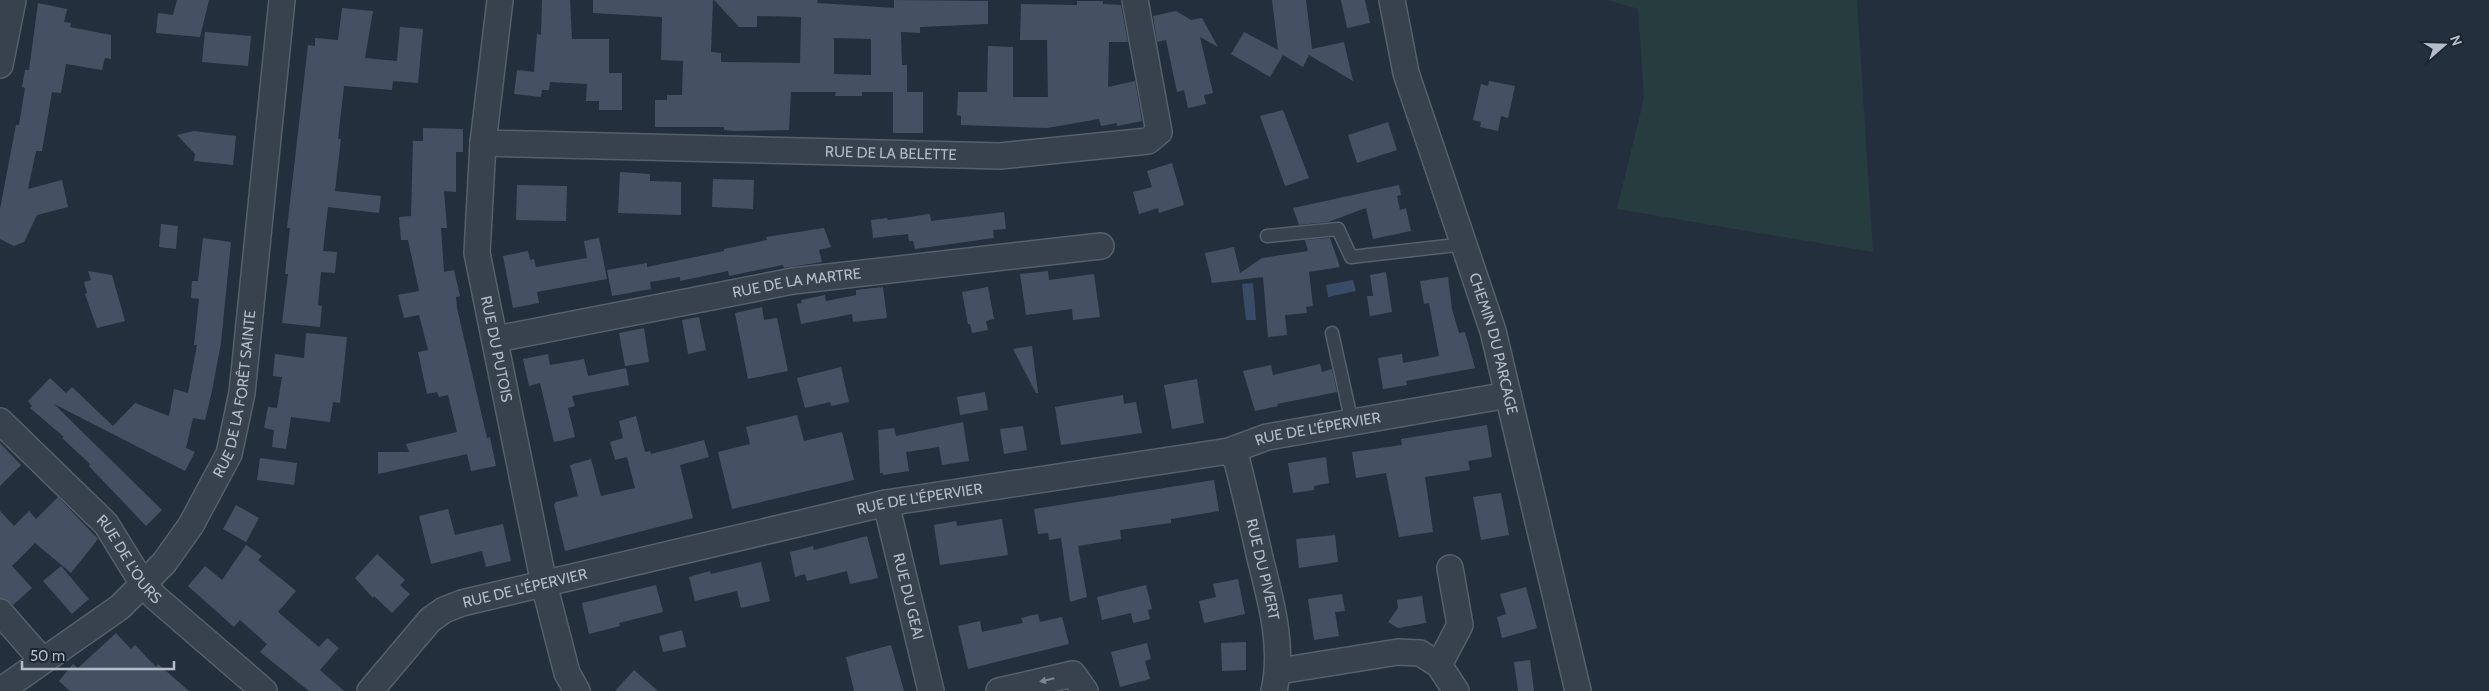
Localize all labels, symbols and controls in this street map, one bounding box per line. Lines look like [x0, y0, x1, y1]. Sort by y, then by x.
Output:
north arrow [2419, 20, 2469, 70]
text: N [2446, 33, 2466, 48]
street label: RUE DE LA BELETTE [825, 143, 957, 164]
street label: RUE DE LA MARTRE [731, 264, 862, 302]
street label: CHEMIN DU PARCAGE [1465, 271, 1521, 416]
street label: RUE DU PUTOIS [477, 294, 516, 404]
street label: RUE DE LA FORÊT SAINTE [209, 309, 259, 481]
street label: RUE DE L'ÉPERVIER [1252, 408, 1382, 450]
street label: RUE DE L'ÉPERVIER [855, 479, 984, 519]
street label: RUE DE L'OURS [93, 511, 165, 608]
street label: RUE DU PIVERT [1242, 517, 1283, 621]
street label: RUE DU GEAI [889, 551, 927, 641]
street label: RUE DE L'ÉPERVIER [461, 565, 589, 612]
scale bar [22, 638, 175, 670]
text: 50 m [30, 647, 65, 665]
one-way arrow [1039, 676, 1054, 684]

